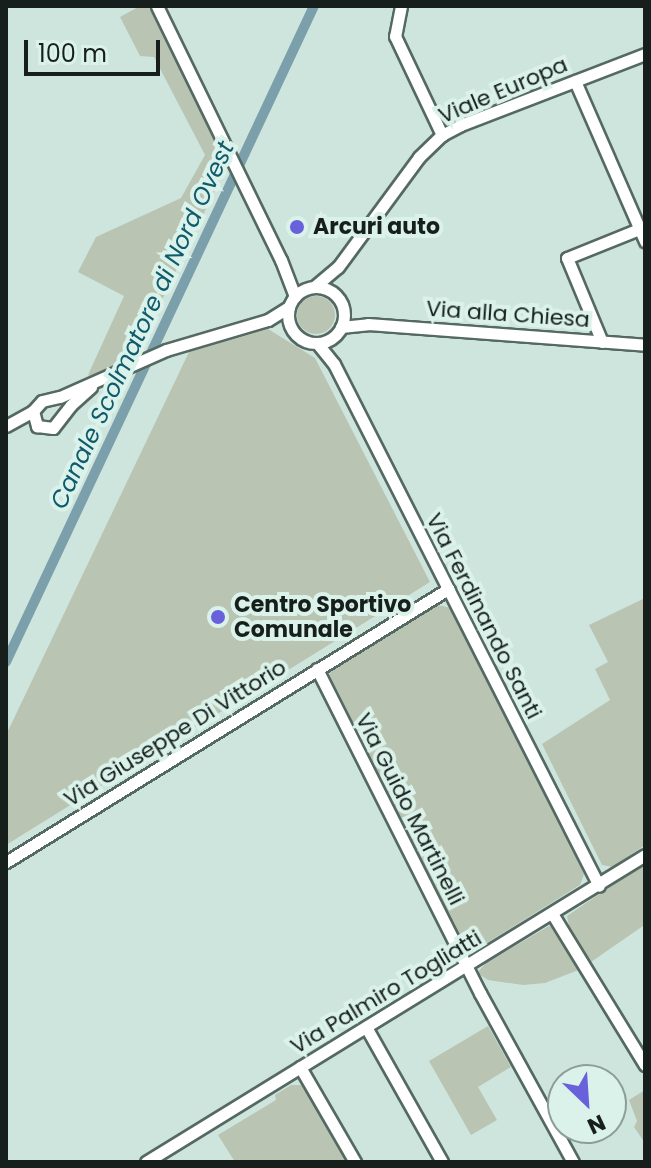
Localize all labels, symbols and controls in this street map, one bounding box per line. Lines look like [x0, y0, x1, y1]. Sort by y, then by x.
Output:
scale bar [28, 24, 164, 74]
text: 100 m [38, 37, 107, 70]
street label: Viale Europa [435, 51, 571, 129]
water label: Canale Scolmatore di Nord Ovest [44, 137, 240, 513]
place label: Arcuri auto [313, 214, 440, 240]
marker: Arcuri auto [288, 218, 306, 236]
street label: Via alla Chiesa [425, 295, 591, 333]
street label: Via Ferdinando Santi [421, 509, 547, 723]
place label: Centro Sportivo Comunale [234, 591, 411, 642]
marker: Centro Sportivo Comunale [209, 608, 227, 626]
street label: Via Giuseppe Di Vittorio [59, 654, 291, 812]
street label: Via Guido Martinelli [350, 709, 470, 909]
street label: Via Palmiro Togliatti [286, 924, 486, 1060]
north arrow [547, 1064, 627, 1144]
text: N [582, 1107, 611, 1142]

